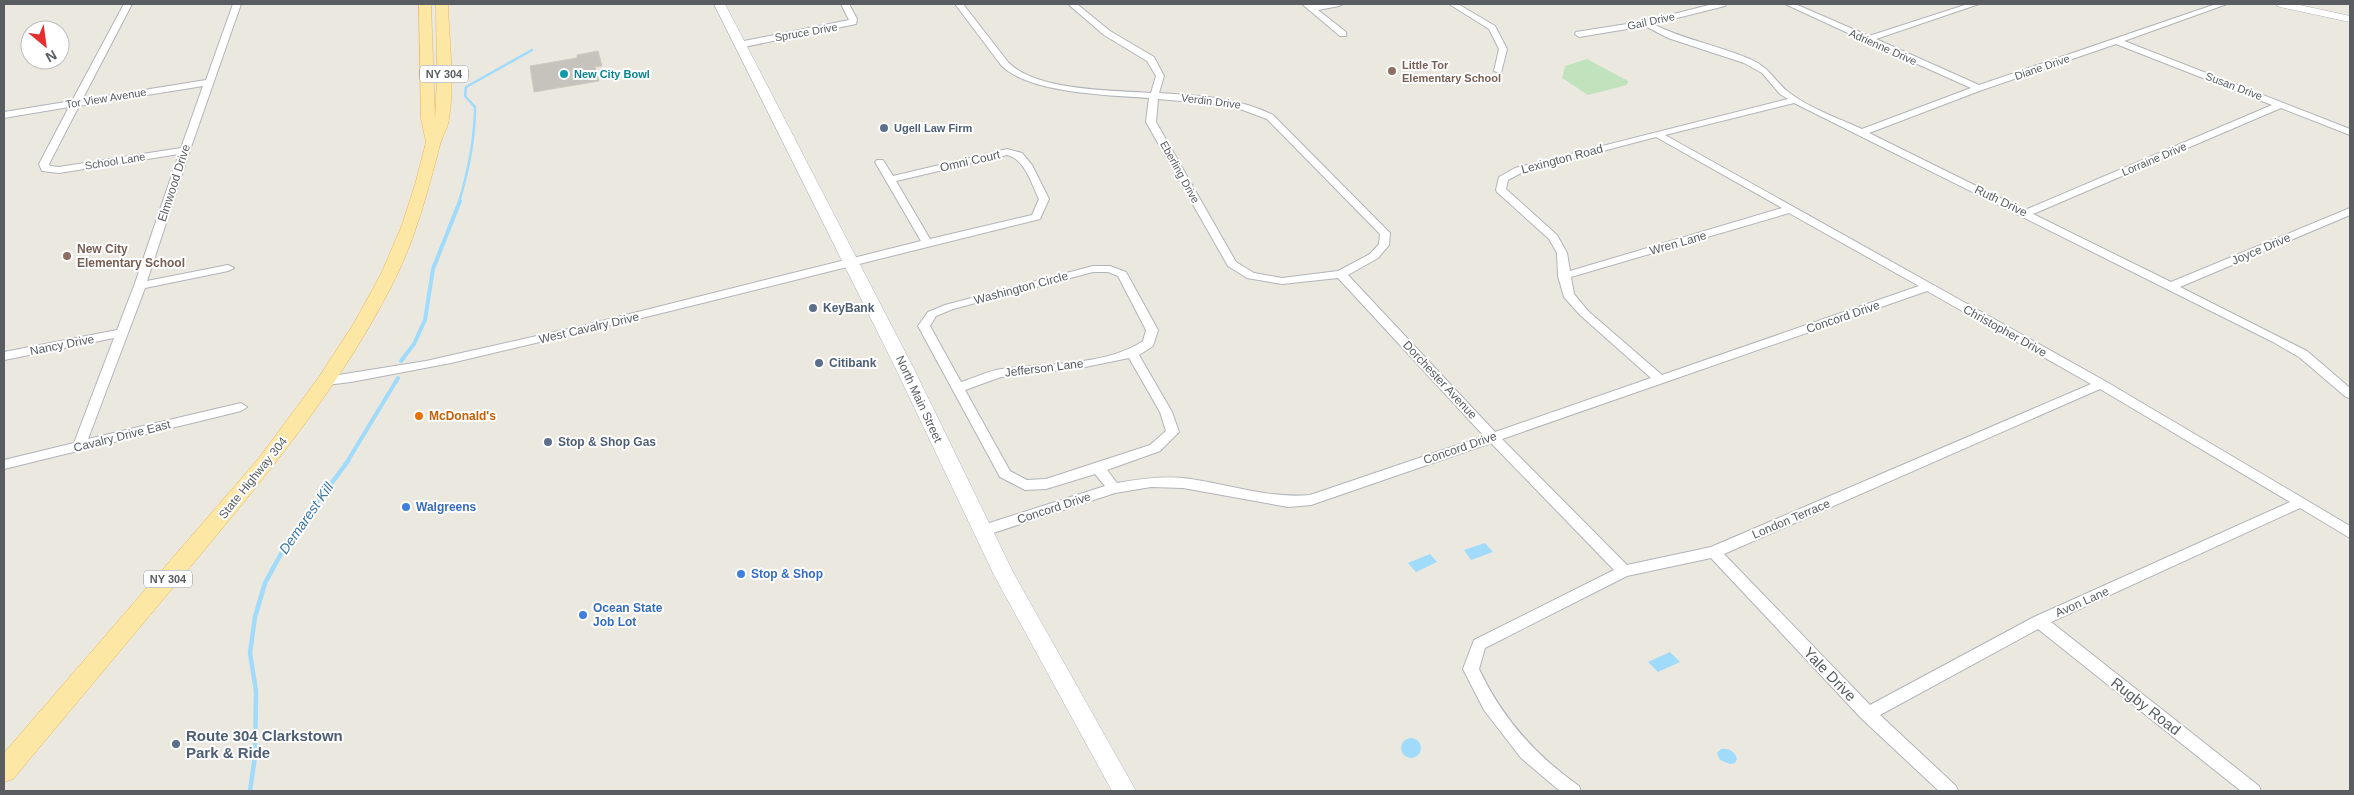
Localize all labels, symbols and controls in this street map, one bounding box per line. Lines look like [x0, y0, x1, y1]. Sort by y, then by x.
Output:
street label: Gail Drive [1626, 10, 1676, 32]
north arrow [20, 20, 70, 70]
street label: Spruce Drive [774, 21, 838, 43]
street label: Adrienne Drive [1847, 27, 1919, 67]
text: N [43, 47, 60, 66]
street label: Diane Drive [2013, 52, 2071, 82]
place label: Little Tor Elementary School [1402, 59, 1501, 84]
marker: Little Tor Elementary School [1386, 65, 1398, 77]
road number: NY 304 [420, 66, 468, 82]
marker: New City Bowl [558, 68, 570, 80]
place label: New City Bowl [574, 68, 650, 80]
street label: Susan Drive [2204, 70, 2264, 102]
street label: Tor View Avenue [65, 86, 147, 110]
street label: Verdin Drive [1181, 91, 1241, 111]
marker: Ugell Law Firm [878, 122, 890, 134]
place label: Ugell Law Firm [894, 122, 972, 134]
street label: Eberling Drive [1158, 139, 1202, 205]
street label: Lorraine Drive [2120, 140, 2188, 178]
street label: Lexington Road [1520, 141, 1604, 177]
street label: Elmwood Drive [155, 142, 193, 224]
street label: Omni Court [939, 147, 1002, 175]
street label: School Lane [84, 150, 146, 172]
street label: Ruth Drive [1972, 182, 2030, 220]
street label: Wren Lane [1648, 228, 1708, 258]
street label: Joyce Drive [2229, 230, 2293, 268]
place label: New City Elementary School [77, 242, 185, 270]
marker: New City Elementary School [61, 250, 73, 262]
street label: Washington Circle [972, 269, 1070, 307]
street label: Concord Drive [1804, 298, 1882, 336]
place label: KeyBank [823, 301, 875, 315]
marker: KeyBank [807, 302, 819, 314]
street label: Christopher Drive [1961, 302, 2050, 360]
street label: West Cavalry Drive [538, 310, 641, 346]
street label: Nancy Drive [29, 332, 96, 358]
street label: Dorchester Avenue [1400, 338, 1480, 422]
street label: North Main Street [893, 353, 945, 445]
place label: Citibank [829, 356, 877, 370]
street label: Jefferson Lane [1004, 356, 1084, 380]
marker: Citibank [813, 357, 825, 369]
place label: McDonald's [429, 409, 496, 423]
marker: McDonald's [413, 410, 425, 422]
street label: Cavalry Drive East [72, 417, 173, 455]
street label: Concord Drive [1421, 429, 1499, 467]
street label: State Highway 304 [216, 434, 290, 522]
place label: Stop & Shop Gas [558, 435, 656, 449]
marker: Stop & Shop Gas [542, 436, 554, 448]
water label: Demarest Kill [276, 479, 337, 557]
street label: Concord Drive [1015, 489, 1093, 527]
street label: London Terrace [1750, 496, 1832, 542]
place label: Walgreens [416, 500, 477, 514]
marker: Walgreens [400, 501, 412, 513]
place label: Stop & Shop [751, 567, 823, 581]
marker: Stop & Shop [735, 568, 747, 580]
road number: NY 304 [144, 570, 192, 588]
street label: Avon Lane [2053, 584, 2111, 620]
place label: Ocean State Job Lot [593, 601, 663, 629]
marker: Ocean State Job Lot [577, 609, 589, 621]
street label: Yale Drive [1800, 644, 1860, 704]
street label: Rugby Road [2108, 674, 2184, 738]
place label: Route 304 Clarkstown Park & Ride [186, 727, 343, 761]
marker: Route 304 Clarkstown Park & Ride [170, 738, 182, 750]

